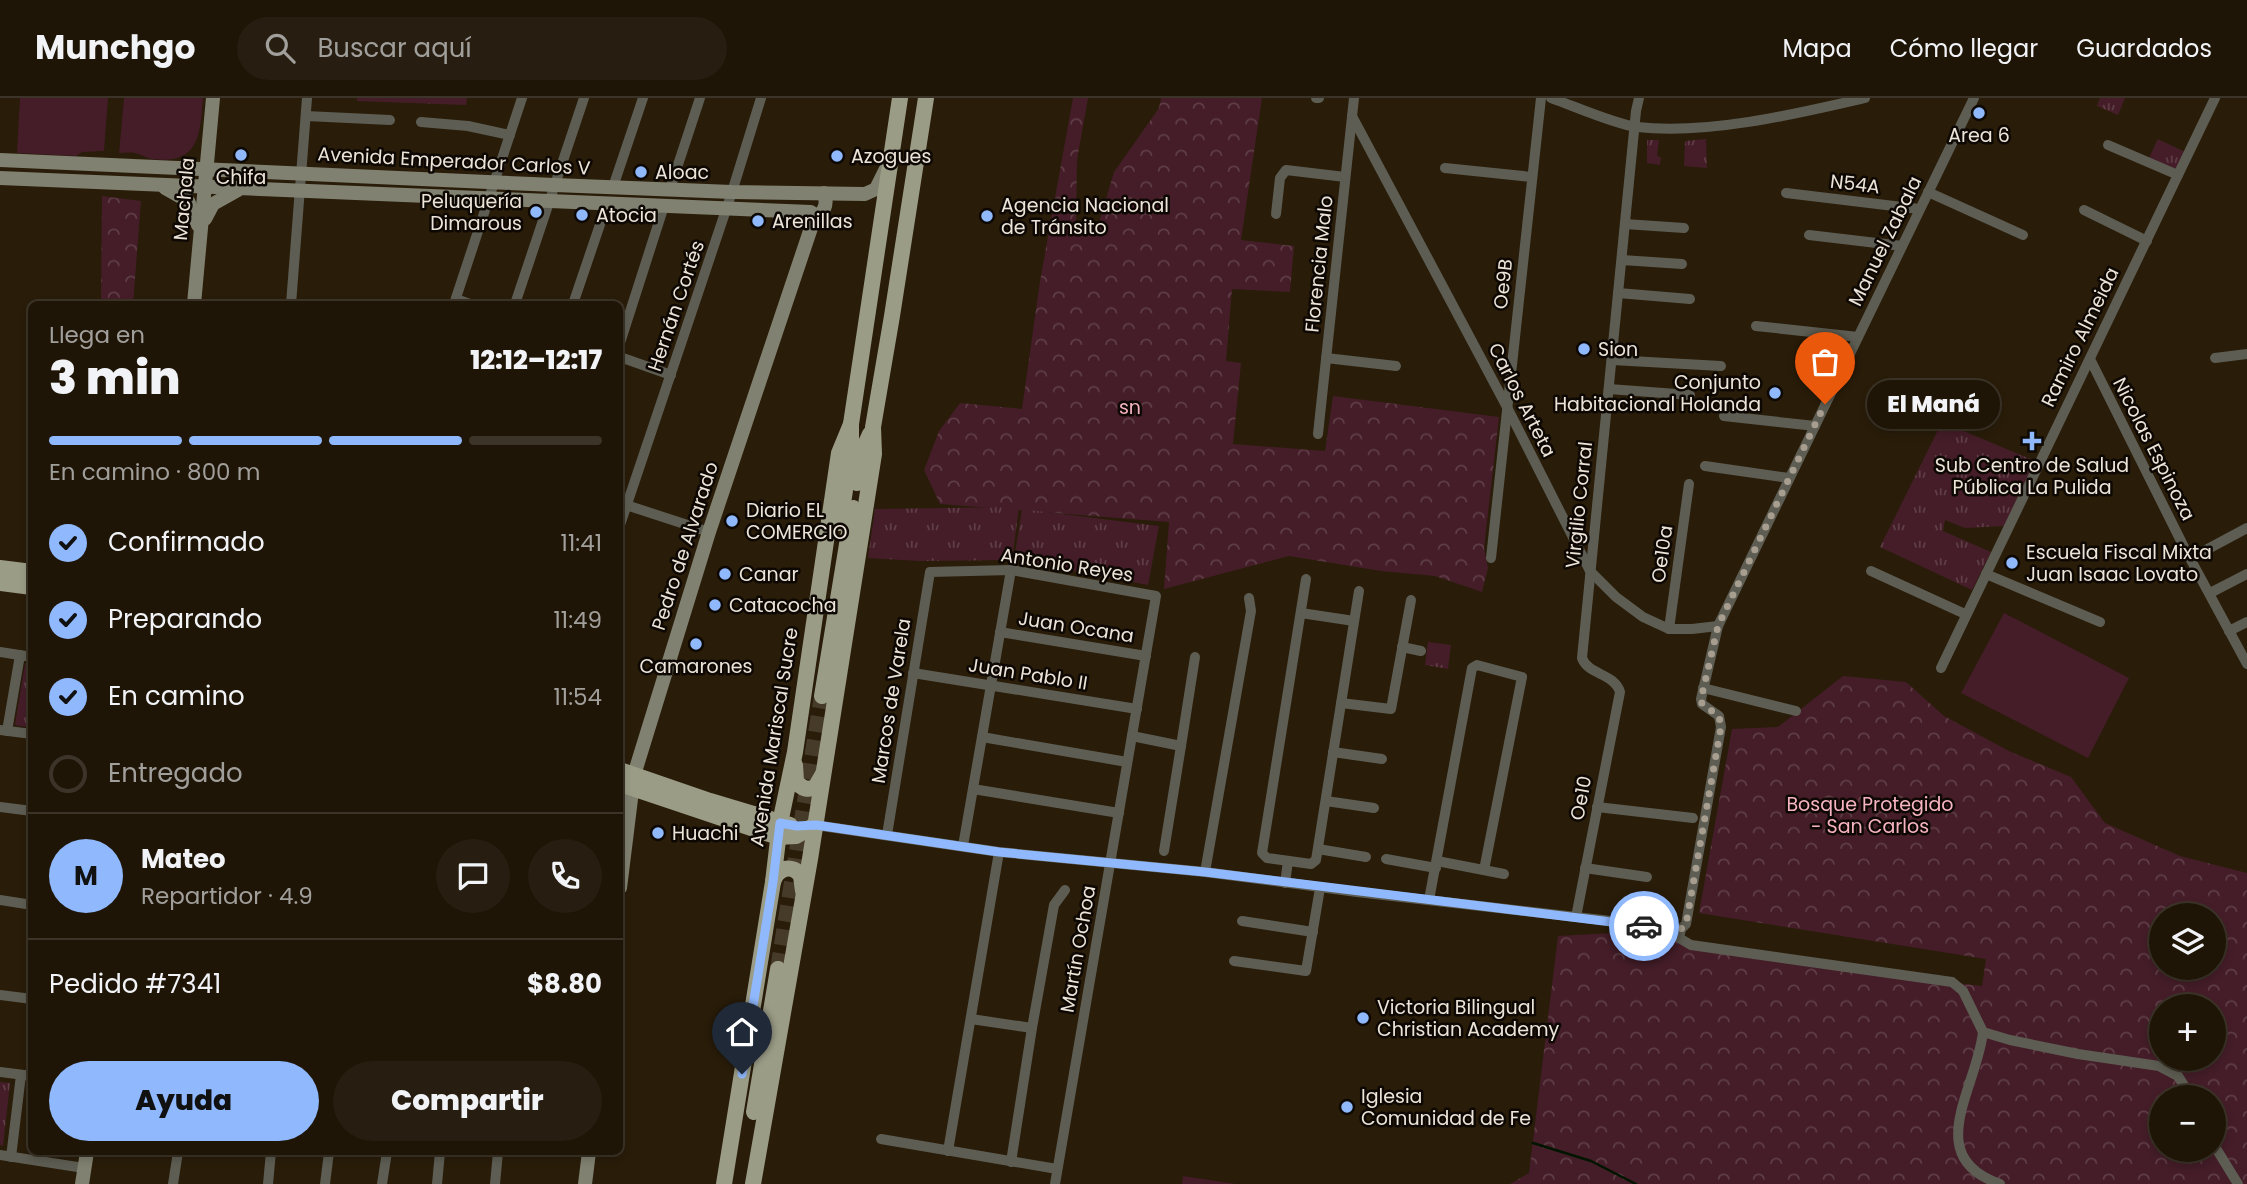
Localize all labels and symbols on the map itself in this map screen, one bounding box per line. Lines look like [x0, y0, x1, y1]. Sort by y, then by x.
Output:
marker: Area 6 [1971, 105, 1987, 121]
place label: Area 6 [1948, 122, 2010, 149]
street label: Avenida Emperador Carlos V [317, 140, 591, 182]
place label: Azogues [851, 143, 931, 170]
marker: Chifa [233, 147, 249, 163]
marker: Azogues [829, 148, 845, 164]
street label: Machala [167, 156, 201, 242]
place label: Aloac [655, 159, 709, 186]
place label: Chifa [216, 164, 266, 191]
marker: Aloac [633, 164, 649, 180]
street label: N54A [1829, 168, 1882, 200]
street label: Manuel Zabala [1842, 172, 1928, 310]
place label: Peluquería Dimarous [421, 188, 522, 237]
place label: Agencia Nacional de Tránsito [1001, 192, 1169, 241]
street label: Florencia Malo [1298, 194, 1340, 334]
place label: Atocia [596, 202, 657, 229]
marker: Peluquería Dimarous [528, 204, 544, 220]
marker: Atocia [574, 207, 590, 223]
place label: Arenillas [772, 208, 853, 235]
marker: Agencia Nacional de Tránsito [979, 208, 995, 224]
marker: Arenillas [750, 213, 766, 229]
street label: Hernán Cortés [641, 237, 711, 375]
street label: Oe9B [1487, 258, 1519, 310]
street label: Ramiro Almeida [2035, 263, 2125, 411]
pin [1795, 332, 1855, 404]
place label: Sion [1598, 336, 1638, 363]
street label: Carlos Arteta [1482, 338, 1562, 462]
marker: Sion [1576, 341, 1592, 357]
place label: Conjunto Habitacional Holanda [1554, 369, 1761, 418]
street label: Nicolas Espinoza [2106, 373, 2202, 525]
callout: El Maná [1867, 380, 2000, 428]
marker: Conjunto Habitacional Holanda [1767, 385, 1783, 401]
park label: sn [1119, 394, 1141, 421]
marker: Sub Centro de Salud Pública La Pulida [2022, 431, 2042, 451]
street label: Virgilio Corral [1559, 440, 1599, 570]
place label: Sub Centro de Salud Pública La Pulida [1935, 452, 2129, 501]
street label: Pedro de Alvarado [645, 458, 725, 634]
place label: Diario EL COMERCIO [746, 497, 848, 546]
marker: Diario EL COMERCIO [724, 513, 740, 529]
street label: Oe10a [1645, 524, 1679, 584]
place label: Escuela Fiscal Mixta Juan Isaac Lovato [2026, 539, 2212, 588]
street label: Antonio Reyes [999, 541, 1135, 589]
marker: Escuela Fiscal Mixta Juan Isaac Lovato [2004, 555, 2020, 571]
place label: Canar [739, 561, 799, 588]
marker: Canar [717, 566, 733, 582]
place label: Catacocha [729, 592, 837, 619]
marker: Catacocha [707, 597, 723, 613]
street label: Juan Ocana [1016, 605, 1136, 649]
street label: Marcos de Varela [865, 617, 917, 785]
street label: Avenida Mariscal Sucre [743, 625, 805, 849]
marker: Camarones [688, 636, 704, 652]
street label: Juan Pablo II [966, 651, 1090, 697]
place label: Camarones [639, 653, 753, 680]
street label: Oe10 [1563, 773, 1599, 823]
park label: Bosque Protegido - San Carlos [1786, 791, 1954, 840]
place label: Huachi [672, 820, 739, 847]
marker: Huachi [650, 825, 666, 841]
street label: Martín Ochoa [1054, 883, 1102, 1015]
courier [1609, 891, 1679, 961]
place label: Victoria Bilingual Christian Academy [1377, 994, 1560, 1043]
pin [712, 1002, 772, 1074]
marker: Victoria Bilingual Christian Academy [1355, 1010, 1371, 1026]
place label: Iglesia Comunidad de Fe [1361, 1083, 1531, 1132]
marker: Iglesia Comunidad de Fe [1339, 1099, 1355, 1115]

